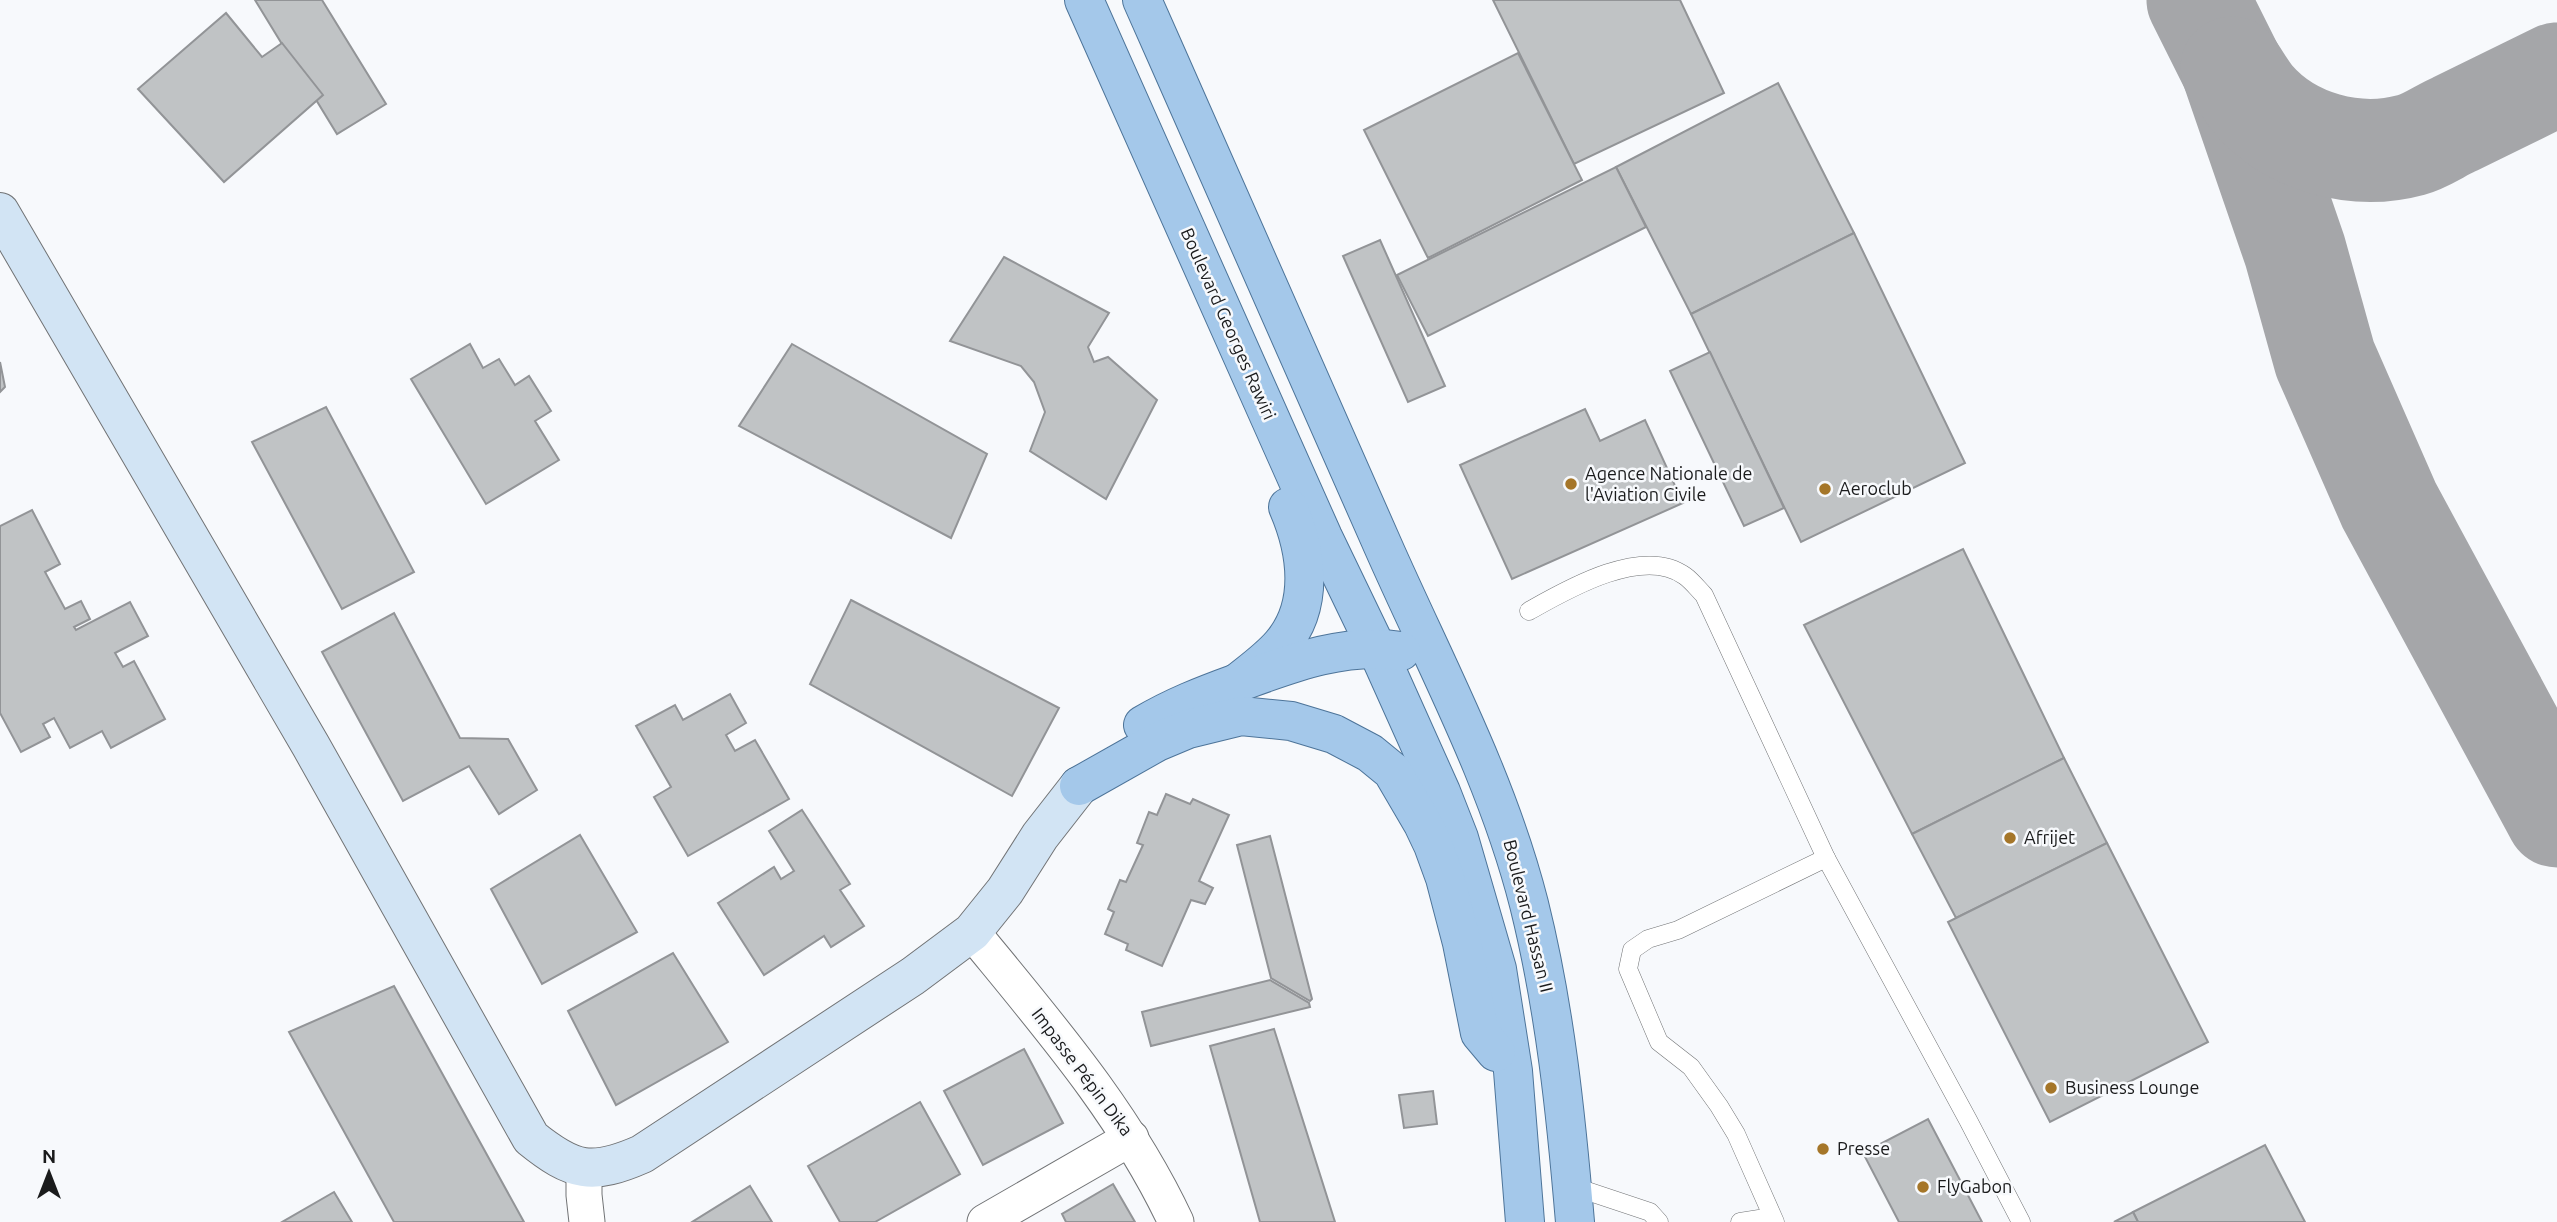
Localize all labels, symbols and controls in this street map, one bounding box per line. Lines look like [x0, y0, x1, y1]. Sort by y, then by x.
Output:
street label: Boulevard Georges Rawiri [1178, 225, 1280, 423]
place label: Agence Nationale de l'Aviation Civile [1585, 463, 1752, 504]
marker: Agence Nationale de l'Aviation Civile [1563, 476, 1579, 492]
place label: Aeroclub [1839, 478, 1912, 498]
marker: Aeroclub [1817, 481, 1833, 497]
place label: Afrijet [2024, 827, 2075, 847]
marker: Afrijet [2002, 830, 2018, 846]
street label: Boulevard Hassan II [1500, 837, 1558, 994]
street label: Impasse Pépin Dika [1028, 1004, 1137, 1139]
place label: Business Lounge [2065, 1077, 2199, 1097]
marker: Business Lounge [2043, 1080, 2059, 1096]
north arrow [14, 1138, 84, 1208]
place label: Presse [1837, 1138, 1890, 1158]
marker: Presse [1815, 1141, 1831, 1157]
text: N [42, 1145, 56, 1167]
place label: FlyGabon [1937, 1176, 2012, 1196]
marker: FlyGabon [1915, 1179, 1931, 1195]

